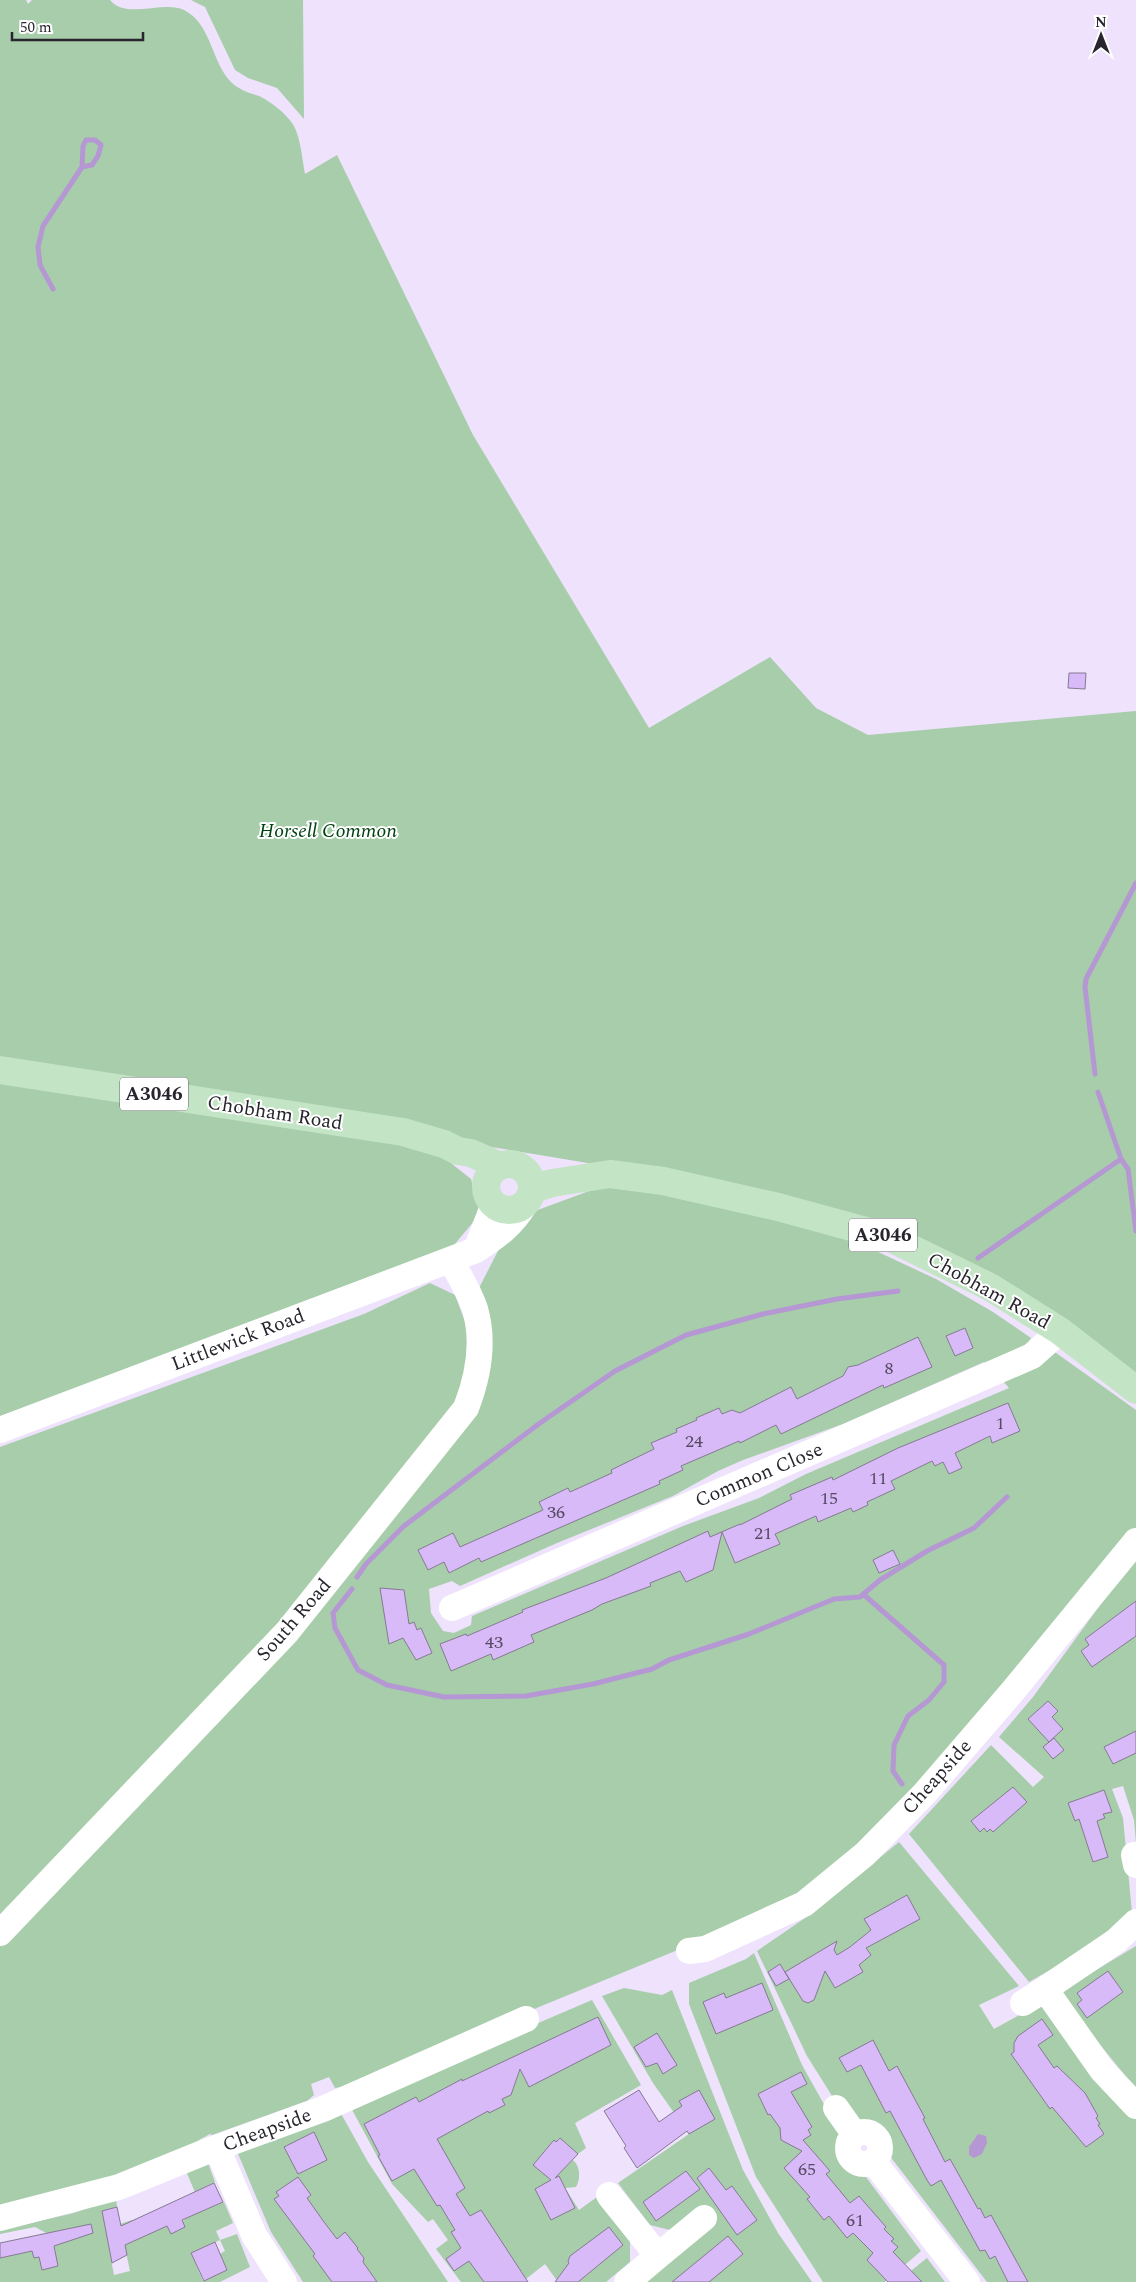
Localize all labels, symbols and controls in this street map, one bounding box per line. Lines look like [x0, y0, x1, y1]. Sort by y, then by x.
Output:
scale bar [12, 10, 144, 42]
north arrow [1076, 10, 1126, 60]
text: N [1095, 12, 1107, 33]
text: 50 m [20, 16, 52, 39]
park label: Horsell Common [259, 816, 398, 846]
road number: A3046 [120, 1078, 188, 1110]
street label: Chobham Road [205, 1087, 345, 1139]
road number: A3046 [849, 1218, 917, 1252]
street label: Chobham Road [922, 1245, 1056, 1337]
street label: Littlewick Road [167, 1301, 309, 1379]
house number: 8 [885, 1355, 894, 1382]
house number: 1 [996, 1410, 1005, 1437]
house number: 24 [685, 1428, 703, 1455]
street label: Common Close [690, 1434, 828, 1516]
house number: 11 [869, 1465, 887, 1492]
house number: 15 [820, 1485, 838, 1512]
house number: 36 [547, 1499, 565, 1526]
house number: 21 [754, 1520, 772, 1547]
street label: South Road [249, 1572, 339, 1668]
house number: 43 [485, 1629, 503, 1656]
street label: Cheapside [895, 1732, 979, 1822]
street label: Cheapside [218, 2100, 316, 2160]
house number: 65 [798, 2156, 816, 2183]
house number: 61 [846, 2207, 864, 2234]

